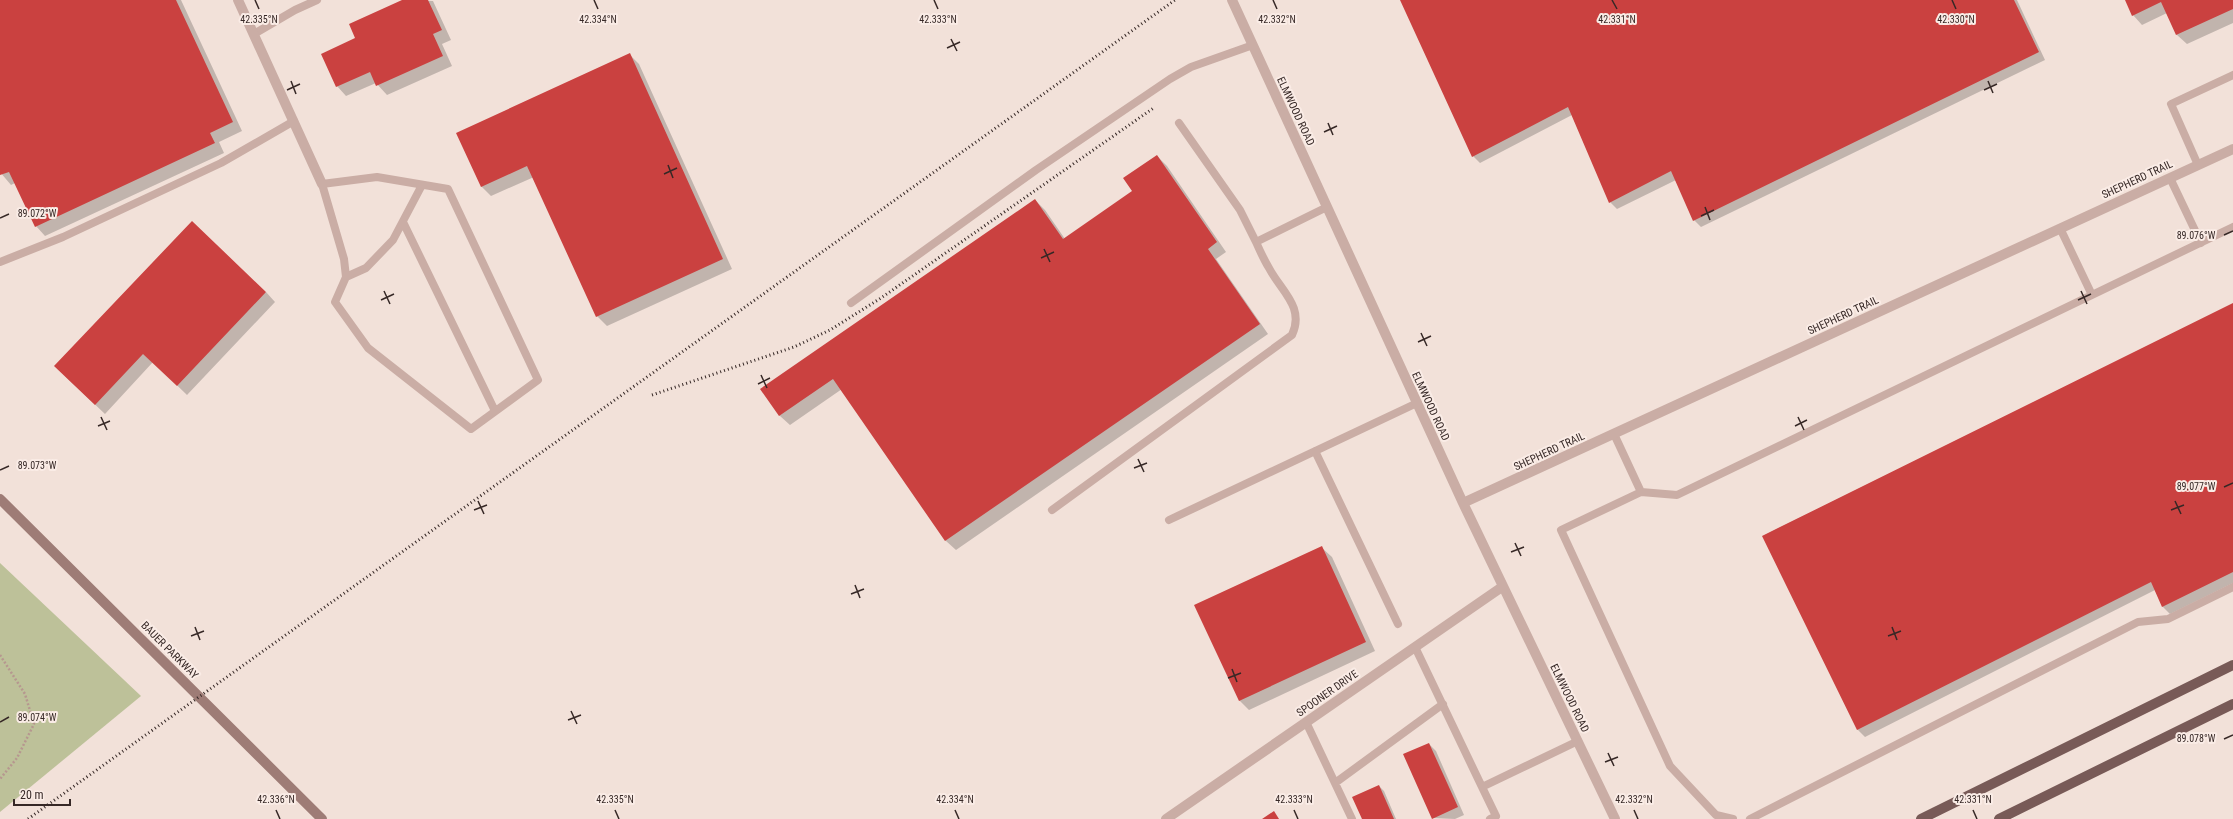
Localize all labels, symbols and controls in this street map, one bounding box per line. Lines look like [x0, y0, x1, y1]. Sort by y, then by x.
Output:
text: 42.335°N [240, 14, 278, 25]
text: 42.334°N [579, 14, 617, 25]
text: 42.333°N [919, 14, 957, 25]
text: 42.332°N [1258, 14, 1296, 25]
text: 42.331°N [1598, 14, 1636, 25]
text: 42.330°N [1937, 14, 1975, 25]
street label: ELMWOOD ROAD [1274, 75, 1317, 148]
street label: SHEPHERD TRAIL [2100, 157, 2175, 202]
text: 89.072°W [18, 208, 57, 219]
text: 89.076°W [2177, 230, 2216, 241]
street label: SHEPHERD TRAIL [1806, 293, 1881, 338]
street label: ELMWOOD ROAD [1409, 370, 1452, 443]
street label: SHEPHERD TRAIL [1512, 429, 1587, 474]
text: 89.073°W [18, 460, 57, 471]
text: 89.077°W [2177, 481, 2216, 492]
street label: BAUER PARKWAY [138, 619, 201, 682]
street label: ELMWOOD ROAD [1547, 662, 1592, 734]
street label: SPOONER DRIVE [1294, 667, 1361, 719]
text: 89.074°W [18, 712, 57, 723]
text: 89.078°W [2177, 733, 2216, 744]
scale bar [14, 781, 70, 807]
text: 20 m [20, 788, 44, 802]
text: 42.336°N [257, 794, 295, 805]
text: 42.335°N [596, 794, 634, 805]
text: 42.334°N [936, 794, 974, 805]
text: 42.333°N [1275, 794, 1313, 805]
text: 42.332°N [1615, 794, 1653, 805]
text: 42.331°N [1954, 794, 1992, 805]

